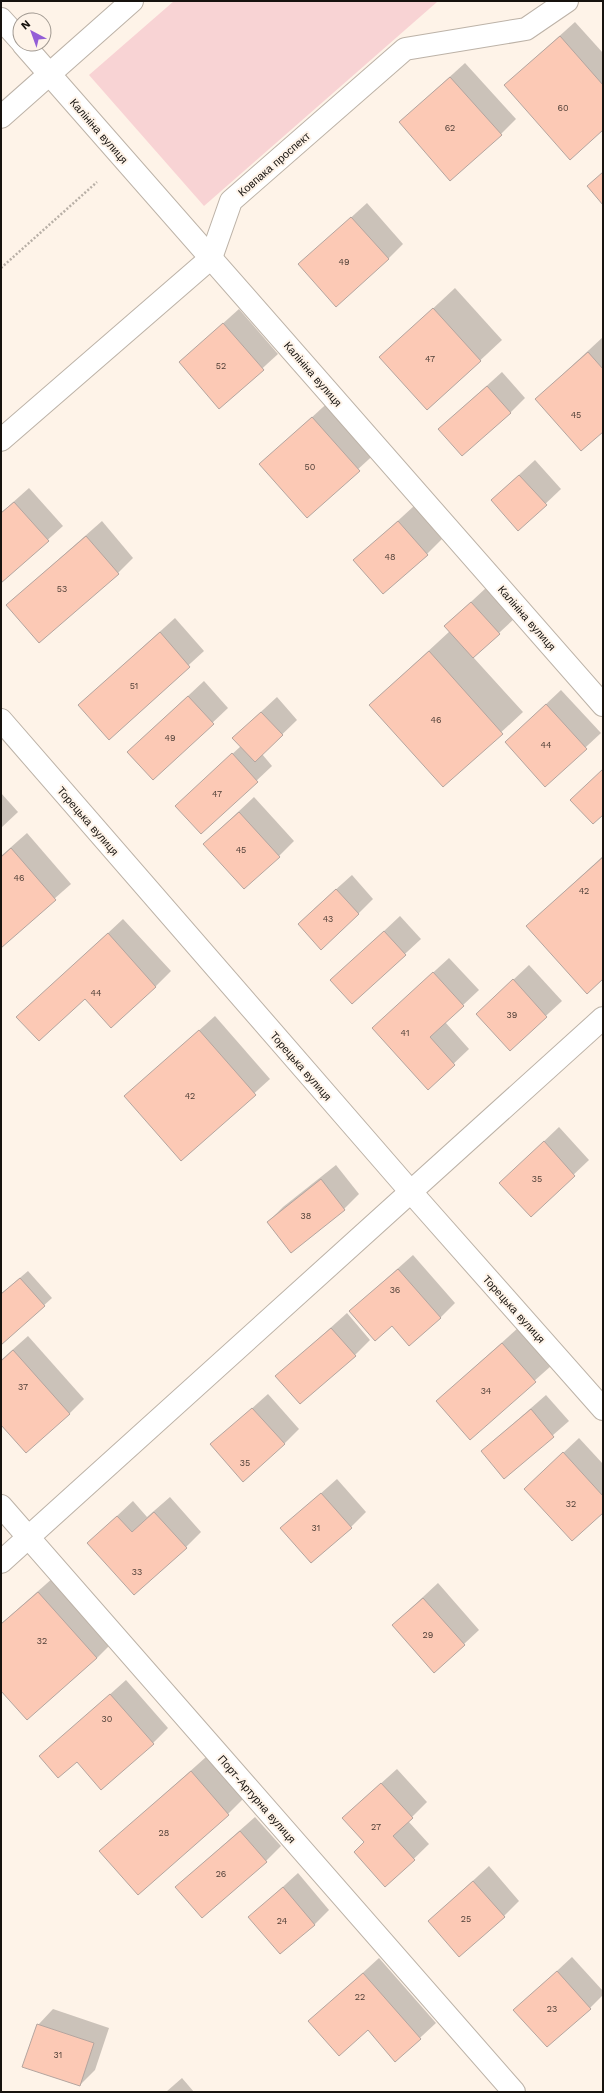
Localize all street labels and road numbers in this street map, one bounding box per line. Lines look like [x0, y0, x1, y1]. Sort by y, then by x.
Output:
street label: Калініна вулиця [67, 96, 130, 166]
street label: Ковпака проспект [236, 130, 313, 199]
street label: Калініна вулиця [281, 339, 344, 409]
street label: Калініна вулиця [495, 583, 558, 653]
street label: Торецька вулиця [54, 784, 121, 858]
street label: Торецька вулиця [267, 1029, 334, 1103]
street label: Торецька вулиця [480, 1273, 548, 1346]
street label: Порт-Артурна вулиця [215, 1753, 298, 1846]

